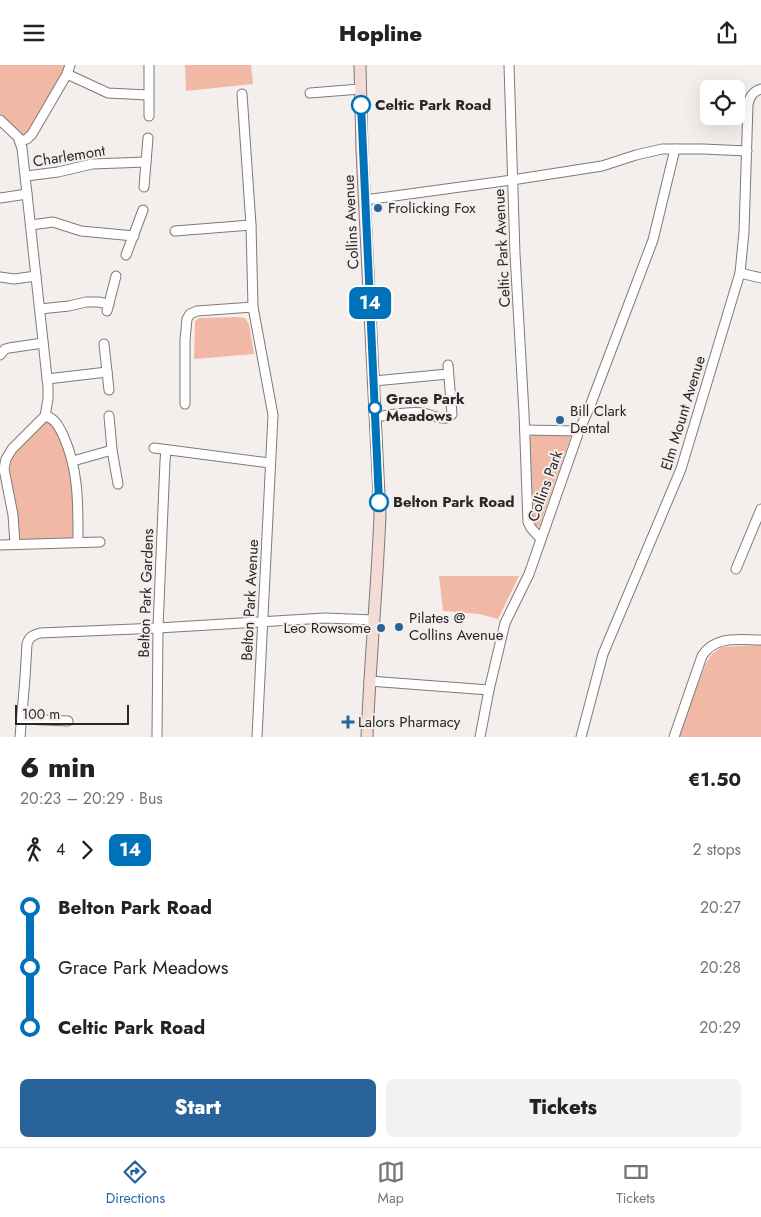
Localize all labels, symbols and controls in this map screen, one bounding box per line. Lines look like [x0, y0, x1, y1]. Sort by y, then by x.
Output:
text: Hopline [339, 17, 422, 49]
icon: menu [20, 19, 48, 47]
icon: share [713, 19, 741, 47]
map controls [700, 80, 745, 125]
button: locate [700, 80, 745, 125]
place label: Celtic Park Road [375, 94, 491, 116]
marker: Celtic Park Road [351, 95, 371, 115]
street label: Charlemont [31, 139, 107, 173]
street label: Collins Avenue [338, 174, 364, 270]
street label: Celtic Park Avenue [488, 188, 516, 308]
place label: Frolicking Fox [388, 197, 476, 219]
marker: Frolicking Fox [372, 202, 384, 214]
line badge: 14 [348, 287, 392, 319]
text: 14 [359, 290, 381, 316]
street label: Elm Mount Avenue [655, 353, 711, 473]
place label: Grace Park Meadows [386, 388, 465, 427]
place label: Bill Clark Dental [570, 400, 627, 439]
marker: Grace Park Meadows [368, 401, 382, 415]
marker: Bill Clark Dental [554, 414, 566, 426]
street label: Collins Park [522, 447, 568, 525]
place label: Belton Park Road [393, 491, 515, 513]
marker: Belton Park Road [369, 492, 389, 512]
street label: Belton Park Gardens [133, 528, 159, 658]
street label: Belton Park Avenue [236, 538, 264, 661]
place label: Pilates @ Collins Avenue [409, 607, 504, 646]
place label: Leo Rowsome [284, 617, 371, 639]
marker: Pilates @ Collins Avenue [393, 621, 405, 633]
marker: Leo Rowsome [375, 622, 387, 634]
scale bar [15, 702, 129, 725]
text: 100 m [22, 704, 60, 724]
place label: Lalors Pharmacy [358, 711, 461, 733]
marker: Lalors Pharmacy [342, 716, 354, 728]
text: 6 min [20, 747, 96, 788]
text: €1.50 [688, 766, 741, 793]
text: 20:23 – 20:29 · Bus [20, 787, 163, 810]
icon: walk [20, 836, 48, 864]
icon: forward [73, 836, 101, 864]
text: 14 [119, 837, 141, 863]
text: 4 [56, 838, 65, 861]
text: 2 stops [693, 838, 741, 861]
text: Belton Park Road [58, 894, 212, 921]
text: 20:27 [700, 896, 741, 919]
text: Grace Park Meadows [58, 954, 228, 981]
text: 20:28 [700, 956, 741, 979]
text: Celtic Park Road [58, 1014, 205, 1041]
text: 20:29 [699, 1016, 741, 1039]
button: Start [20, 1079, 376, 1137]
button: Tickets [386, 1079, 741, 1137]
tab: Directions [106, 1158, 165, 1208]
tab: Map [377, 1158, 405, 1208]
tab: Tickets [616, 1158, 655, 1208]

